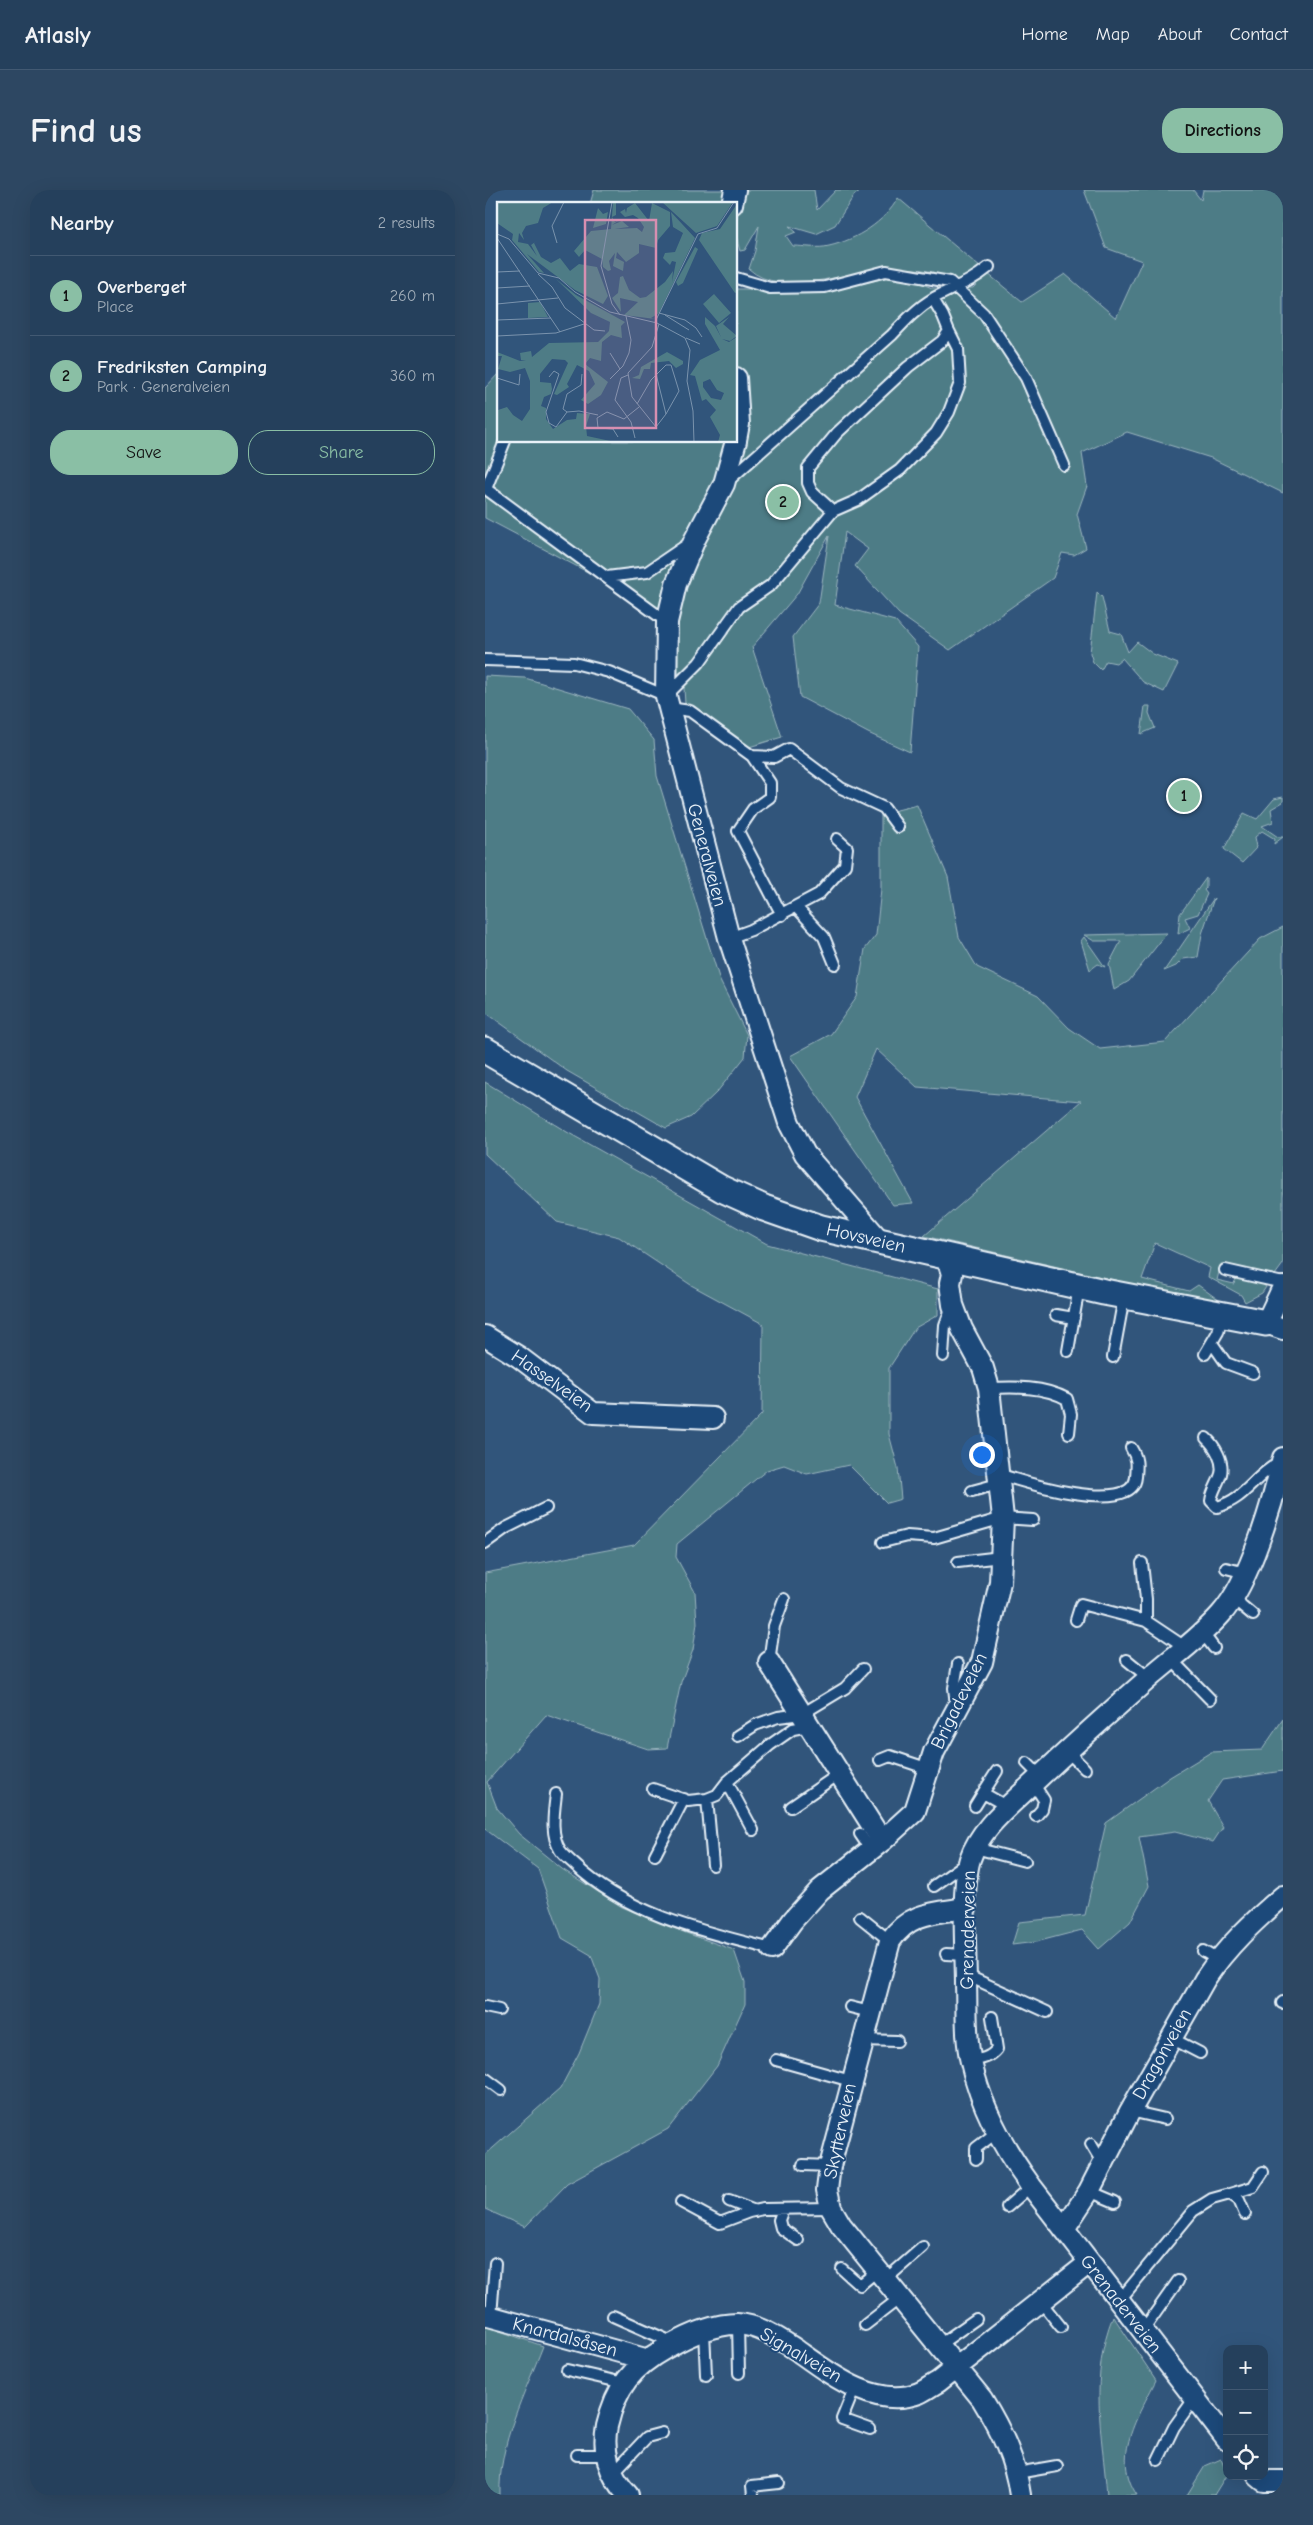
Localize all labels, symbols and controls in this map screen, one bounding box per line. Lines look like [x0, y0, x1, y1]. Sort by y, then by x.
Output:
text: Atlasly [25, 21, 91, 49]
text: Home [1021, 24, 1068, 45]
text: Map [1096, 24, 1130, 45]
text: About [1158, 24, 1202, 45]
text: Contact [1230, 24, 1288, 45]
button: Directions [1162, 108, 1283, 153]
text: Find us [30, 110, 142, 151]
inset map [497, 202, 737, 442]
text: Nearby [50, 211, 114, 235]
text: 2 results [378, 214, 435, 232]
text: Overberget [97, 276, 186, 298]
text: 1 [63, 287, 69, 305]
text: 260 m [390, 287, 435, 305]
text: Place [97, 298, 133, 316]
text: Fredriksten Camping [97, 356, 268, 378]
text: 2 [62, 367, 70, 385]
text: 360 m [390, 367, 435, 385]
text: Park · Generalveien [97, 378, 230, 396]
button: Save [50, 430, 238, 475]
button: Share [248, 430, 435, 475]
pin: 2 [767, 483, 799, 521]
pin: 1 [1168, 777, 1200, 815]
street label: Generalveien [683, 801, 731, 909]
street label: Hovsveien [824, 1218, 908, 1258]
street label: Hasselveien [507, 1345, 597, 1417]
your location [969, 1442, 995, 1468]
street label: Brigadeveien [926, 1649, 992, 1753]
street label: Grenaderveien [956, 1870, 980, 1990]
street label: Dragonveien [1128, 2004, 1196, 2104]
street label: Skytterveien [819, 2081, 861, 2181]
street label: Grenaderveien [1076, 2250, 1166, 2358]
street label: Knardalsåsen [510, 2312, 620, 2362]
street label: Signalveien [756, 2323, 846, 2387]
map controls [1223, 2345, 1268, 2480]
button: + [1223, 2345, 1268, 2390]
button: − [1223, 2390, 1268, 2435]
button: locate [1223, 2435, 1268, 2480]

